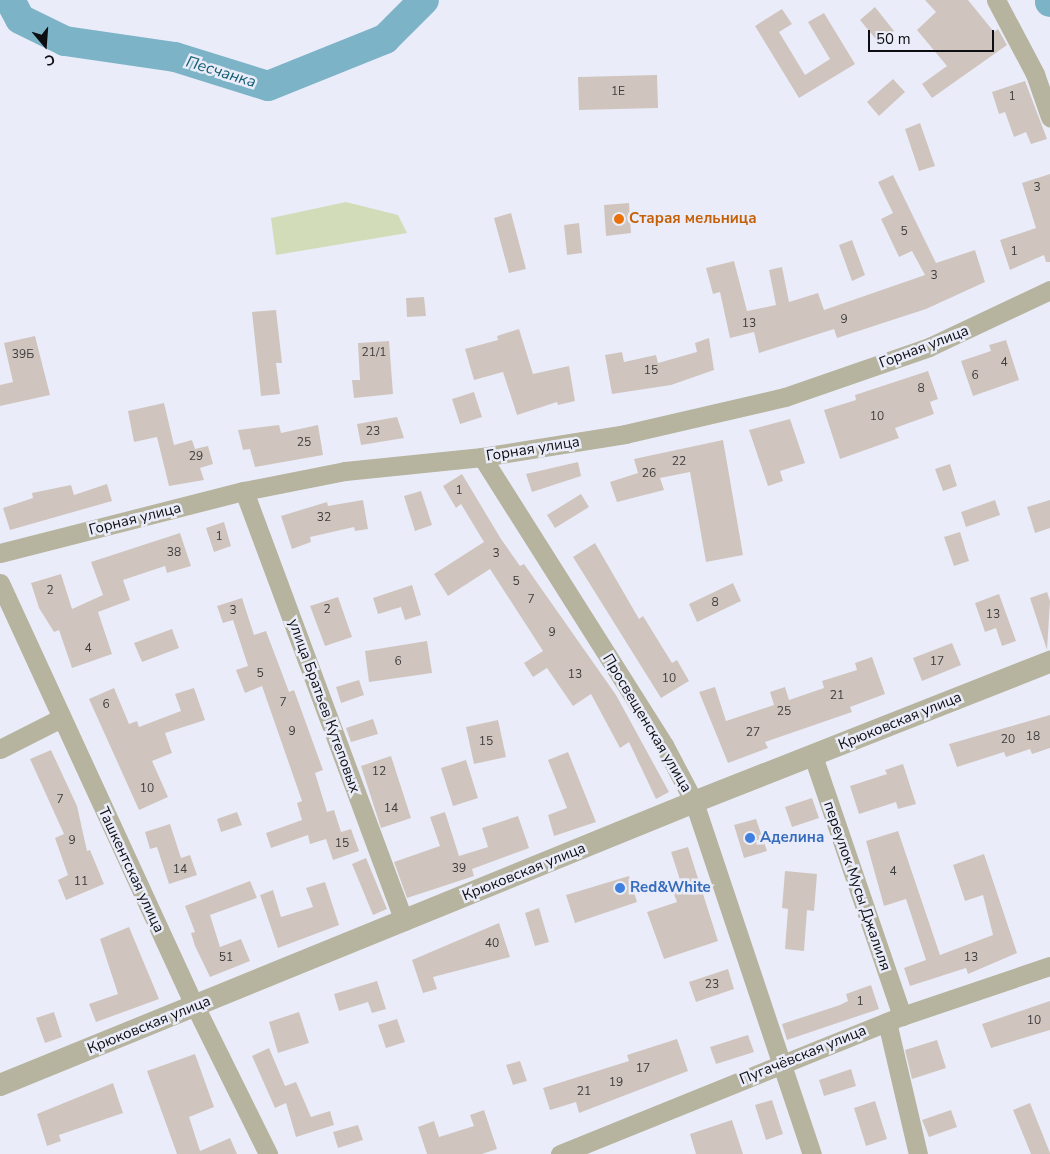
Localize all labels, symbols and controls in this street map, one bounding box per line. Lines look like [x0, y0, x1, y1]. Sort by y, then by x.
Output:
north arrow [20, 20, 70, 70]
scale bar [870, 20, 996, 52]
text: 50 m [876, 29, 911, 49]
text: С [42, 49, 57, 70]
water label: Песчанка [184, 52, 258, 92]
house number: 1Е [611, 85, 625, 99]
house number: 1 [1008, 90, 1016, 104]
house number: 3 [1033, 181, 1041, 195]
place label: Старая мельница [629, 210, 757, 228]
marker: Старая мельница [613, 213, 625, 225]
house number: 5 [900, 225, 908, 239]
house number: 1 [1010, 245, 1018, 259]
house number: 3 [930, 269, 938, 283]
house number: 9 [840, 313, 848, 327]
house number: 13 [742, 317, 756, 331]
street label: Горная улица [877, 322, 971, 372]
house number: 21/1 [362, 346, 386, 360]
house number: 39Б [12, 348, 34, 362]
house number: 4 [1000, 356, 1008, 370]
house number: 15 [644, 364, 658, 378]
house number: 6 [971, 369, 979, 383]
house number: 8 [917, 382, 925, 396]
house number: 10 [870, 410, 884, 424]
house number: 23 [366, 425, 380, 439]
street label: Горная улица [485, 433, 581, 465]
house number: 25 [297, 436, 311, 450]
house number: 29 [189, 450, 203, 464]
house number: 22 [672, 455, 686, 469]
house number: 26 [642, 467, 656, 481]
house number: 1 [455, 484, 463, 498]
street label: Горная улица [87, 499, 183, 539]
house number: 32 [317, 511, 331, 525]
house number: 1 [215, 530, 223, 544]
house number: 38 [167, 546, 181, 560]
house number: 3 [492, 547, 500, 561]
house number: 5 [512, 575, 520, 589]
house number: 2 [46, 584, 54, 598]
house number: 7 [527, 593, 535, 607]
house number: 8 [711, 596, 719, 610]
house number: 2 [323, 603, 331, 617]
house number: 3 [229, 604, 237, 618]
house number: 13 [986, 608, 1000, 622]
street label: улица Братьев Кутеповых [284, 617, 364, 795]
house number: 9 [548, 626, 556, 640]
house number: 4 [84, 642, 92, 656]
street label: Просвещенская улица [599, 651, 695, 795]
house number: 6 [394, 655, 402, 669]
house number: 17 [930, 655, 944, 669]
house number: 5 [256, 667, 264, 681]
house number: 13 [568, 668, 582, 682]
house number: 10 [662, 672, 676, 686]
street label: Крюковская улица [836, 688, 964, 754]
house number: 21 [830, 689, 844, 703]
house number: 7 [279, 696, 287, 710]
house number: 6 [102, 698, 110, 712]
house number: 25 [777, 705, 791, 719]
house number: 9 [288, 725, 296, 739]
house number: 27 [746, 726, 760, 740]
house number: 18 [1026, 730, 1040, 744]
house number: 20 [1001, 733, 1015, 747]
house number: 15 [479, 735, 493, 749]
house number: 12 [372, 765, 386, 779]
house number: 10 [140, 782, 154, 796]
house number: 7 [56, 793, 64, 807]
street label: переулок Мусы Джалиля [819, 799, 895, 973]
house number: 14 [384, 802, 398, 816]
street label: Ташкентская улица [94, 804, 168, 936]
place label: Аделина [760, 829, 824, 847]
marker: Аделина [744, 832, 756, 844]
house number: 9 [68, 834, 76, 848]
house number: 15 [335, 837, 349, 851]
street label: Крюковская улица [460, 839, 588, 905]
house number: 39 [452, 862, 466, 876]
house number: 14 [173, 863, 187, 877]
house number: 4 [889, 865, 897, 879]
house number: 11 [74, 875, 88, 889]
place label: Red&White [630, 879, 711, 897]
marker: Red&White [614, 882, 626, 894]
house number: 40 [485, 937, 499, 951]
house number: 51 [219, 951, 233, 965]
house number: 13 [964, 951, 978, 965]
house number: 23 [705, 978, 719, 992]
street label: Крюковская улица [85, 992, 213, 1058]
house number: 1 [856, 995, 864, 1009]
house number: 10 [1027, 1014, 1041, 1028]
street label: Пугачёвская улица [737, 1021, 869, 1089]
house number: 17 [636, 1062, 650, 1076]
house number: 19 [609, 1076, 623, 1090]
house number: 21 [577, 1085, 591, 1099]

